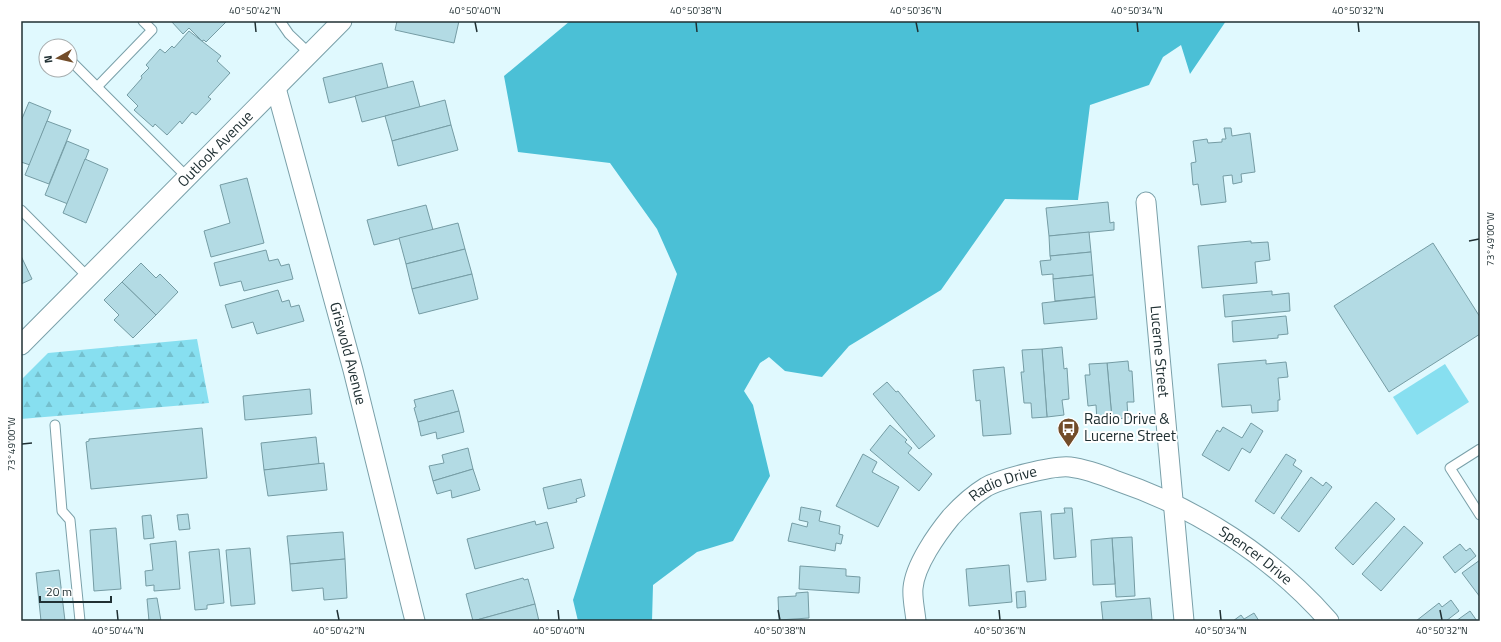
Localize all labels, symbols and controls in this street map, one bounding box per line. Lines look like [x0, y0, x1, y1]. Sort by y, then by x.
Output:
text: 40°50'42"N [229, 3, 281, 18]
text: 40°50'40"N [449, 3, 501, 18]
text: 40°50'38"N [670, 3, 722, 18]
text: 40°50'36"N [890, 3, 942, 18]
text: 40°50'34"N [1111, 3, 1163, 18]
text: 40°50'32"N [1332, 3, 1384, 18]
north arrow [38, 38, 78, 78]
text: N [40, 55, 57, 64]
street label: Outlook Avenue [172, 105, 258, 192]
text: 73°49'00"W [1483, 212, 1498, 266]
street label: Griswold Avenue [324, 299, 373, 407]
street label: Lucerne Street [1144, 305, 1176, 399]
place label: Radio Drive & Lucerne Street [1084, 407, 1177, 447]
bus stop icon: Radio Drive & Lucerne Street [1056, 415, 1082, 448]
text: 73°49'00"W [4, 417, 19, 471]
street label: Radio Drive [963, 459, 1039, 507]
street label: Spencer Drive [1215, 520, 1298, 590]
scale bar [40, 578, 111, 604]
text: 20 m [46, 582, 72, 601]
text: 40°50'44"N [92, 623, 144, 638]
text: 40°50'42"N [313, 623, 365, 638]
text: 40°50'40"N [533, 623, 585, 638]
text: 40°50'38"N [754, 623, 806, 638]
text: 40°50'36"N [974, 623, 1026, 638]
text: 40°50'34"N [1195, 623, 1247, 638]
text: 40°50'32"N [1416, 623, 1468, 638]

